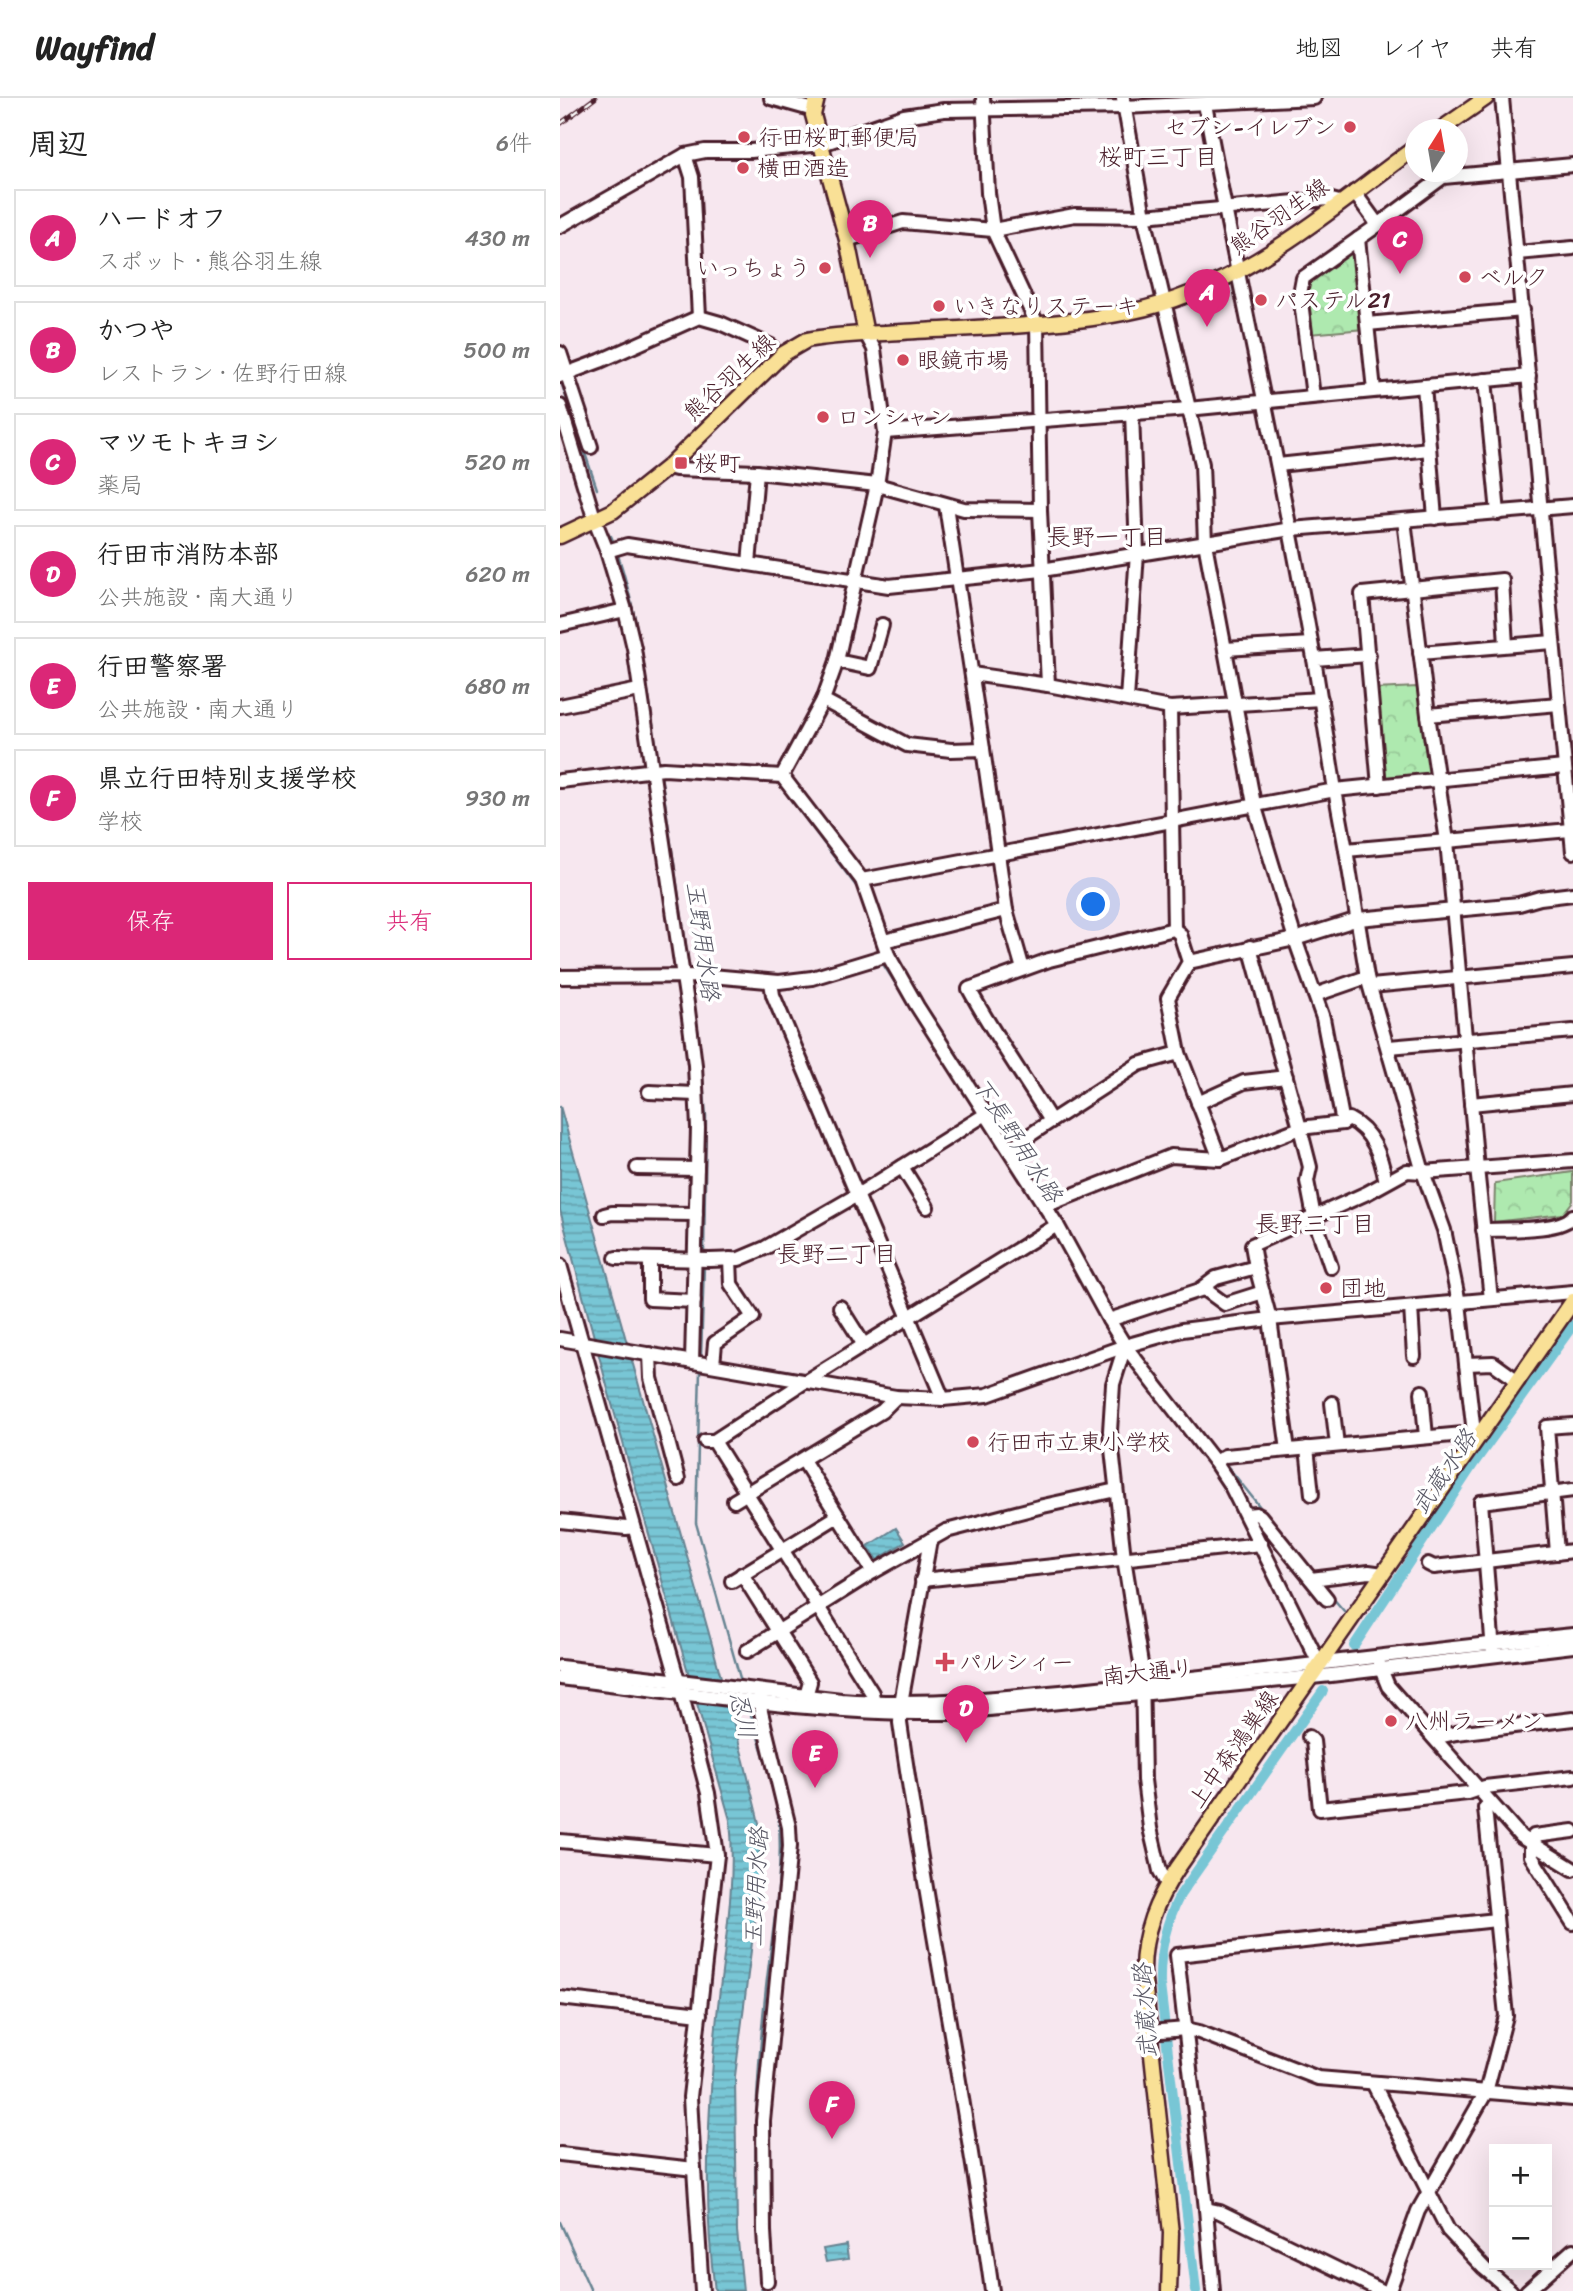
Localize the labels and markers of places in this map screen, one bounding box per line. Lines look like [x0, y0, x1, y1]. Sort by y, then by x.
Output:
place label: セブン-イレブン [1164, 107, 1336, 148]
place label: 行田桜町郵便局 [758, 117, 919, 158]
marker: セブン-イレブン [1342, 119, 1358, 135]
marker: 行田桜町郵便局 [736, 129, 752, 145]
place label: 横田酒造 [757, 148, 849, 189]
marker: 横田酒造 [735, 160, 751, 176]
pin: B [847, 200, 893, 258]
pin: C [1377, 216, 1423, 274]
place label: いっちょう [696, 248, 811, 289]
place label: ベルク [1479, 257, 1548, 298]
marker: いっちょう [817, 260, 833, 276]
pin: A [1184, 269, 1230, 327]
marker: ベルク [1457, 269, 1473, 285]
place label: パステル21 [1275, 280, 1391, 321]
place label: いきなりステーキ [953, 286, 1138, 327]
marker: パステル21 [1253, 292, 1269, 308]
marker: いきなりステーキ [931, 298, 947, 314]
place label: 眼鏡市場 [917, 340, 1009, 381]
marker: 眼鏡市場 [895, 352, 911, 368]
place label: ロンシャン [837, 397, 952, 438]
marker: ロンシャン [815, 409, 831, 425]
place label: 桜町 [695, 443, 741, 484]
marker: 桜町 [673, 455, 689, 471]
place label: 団地 [1340, 1268, 1386, 1309]
marker: 団地 [1318, 1280, 1334, 1296]
place label: 行田市立東小学校 [987, 1422, 1171, 1463]
marker: 行田市立東小学校 [965, 1434, 981, 1450]
place label: パルシィー [959, 1642, 1074, 1683]
marker: パルシィー [937, 1654, 953, 1670]
pin: D [943, 1685, 989, 1743]
place label: 八州ラーメン [1405, 1701, 1543, 1742]
marker: 八州ラーメン [1383, 1713, 1399, 1729]
pin: E [792, 1730, 838, 1788]
pin: F [809, 2081, 855, 2139]

